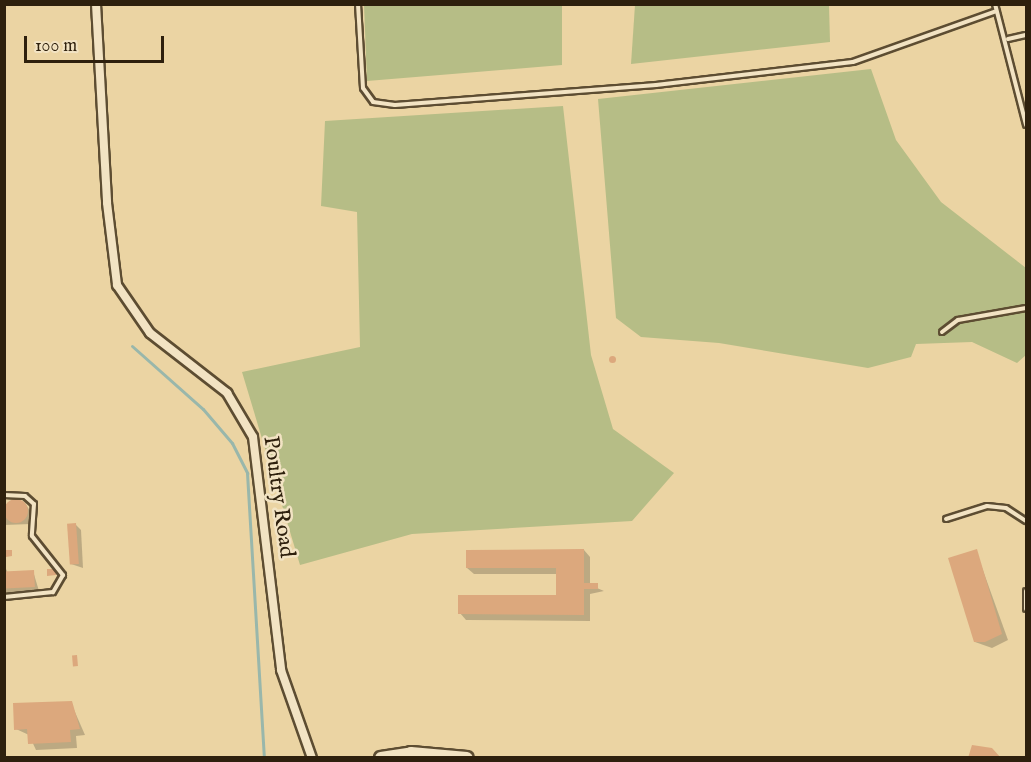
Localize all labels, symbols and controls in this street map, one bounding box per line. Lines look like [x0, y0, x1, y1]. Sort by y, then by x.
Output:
scale bar [27, 24, 166, 62]
text: 100 m [35, 35, 77, 58]
street label: Poultry Road [256, 435, 300, 559]

